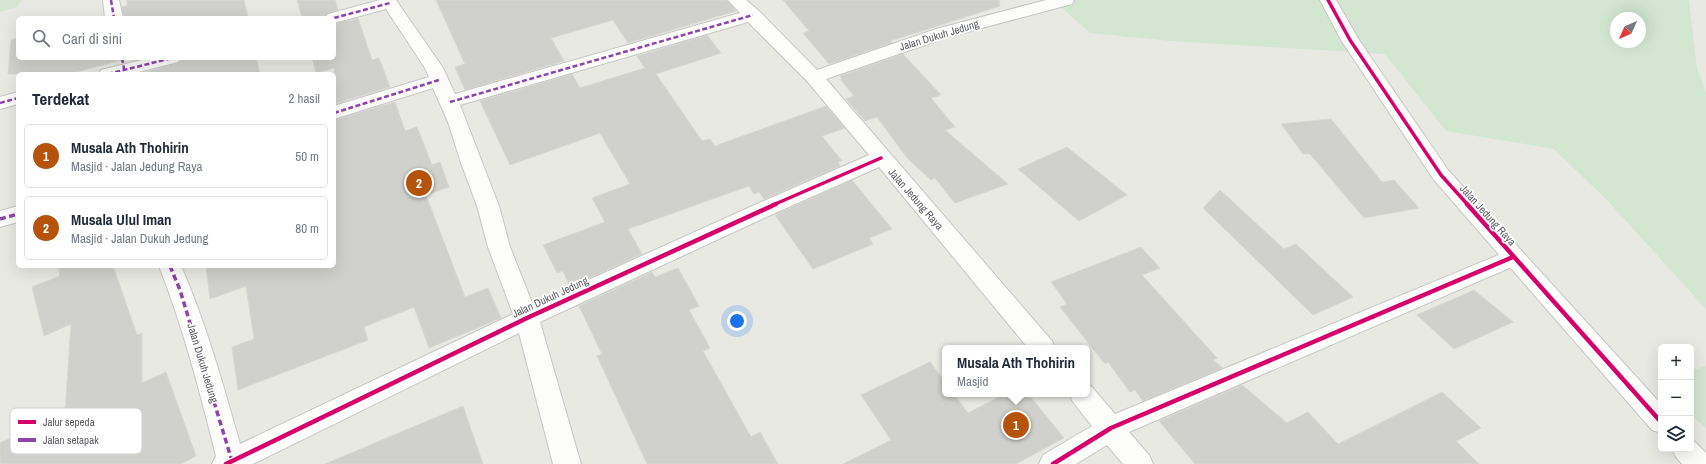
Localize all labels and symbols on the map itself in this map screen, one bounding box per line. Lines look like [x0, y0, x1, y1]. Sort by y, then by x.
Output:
north arrow [1610, 12, 1646, 48]
street label: Jalan Dukuh Jedung [898, 16, 980, 54]
street label: Jalan Jedung Raya [885, 165, 947, 233]
pin: 2 [406, 168, 432, 198]
street label: Jalan Jedung Raya [1457, 182, 1519, 248]
street label: Jalan Dukuh Jedung [510, 273, 590, 321]
your location [727, 311, 747, 331]
street label: Jalan Dukuh Jedung [184, 322, 222, 404]
legend [10, 408, 142, 454]
pin: 1 [1003, 410, 1029, 440]
text: Jalur sepeda [43, 415, 95, 429]
text: Jalan setapak [43, 433, 99, 447]

